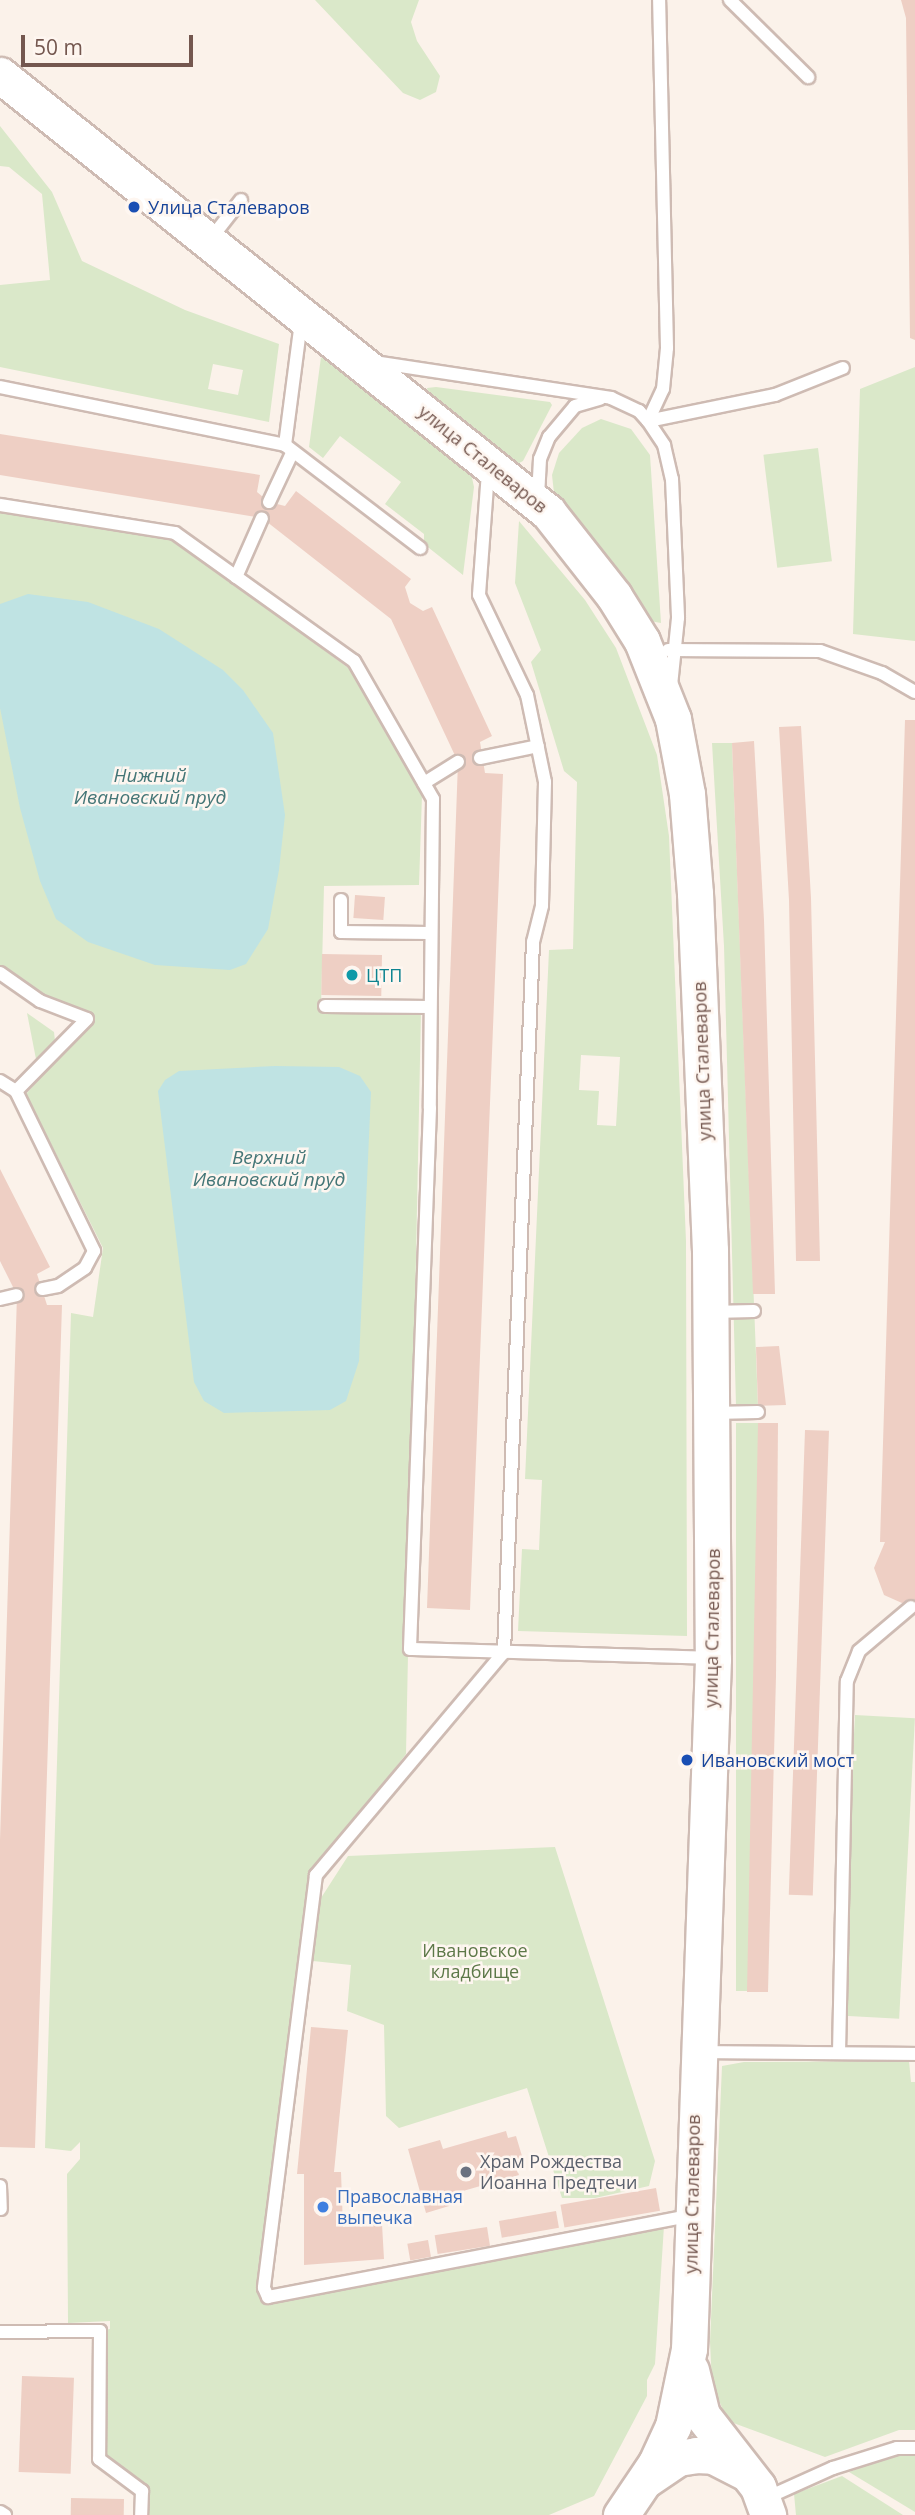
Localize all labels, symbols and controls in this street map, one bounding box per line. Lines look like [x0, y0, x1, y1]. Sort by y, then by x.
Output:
scale bar [24, 21, 196, 65]
text: 50 m [34, 33, 83, 61]
place label: Улица Сталеваров [148, 196, 310, 218]
marker: Улица Сталеваров [126, 199, 142, 215]
street label: улица Сталеваров [414, 400, 552, 518]
water label: Нижний Ивановский пруд [74, 765, 226, 809]
place label: ЦТП [366, 964, 402, 986]
marker: ЦТП [344, 967, 360, 983]
street label: улица Сталеваров [688, 981, 716, 1141]
water label: Верхний Ивановский пруд [193, 1147, 345, 1191]
street label: улица Сталеваров [700, 1548, 724, 1708]
place label: Ивановский мост [701, 1749, 854, 1771]
marker: Ивановский мост [679, 1752, 695, 1768]
park label: Ивановское кладбище [422, 1940, 528, 1982]
street label: улица Сталеваров [680, 2114, 704, 2274]
place label: Храм Рождества Иоанна Предтечи [480, 2151, 637, 2194]
marker: Храм Рождества Иоанна Предтечи [458, 2164, 474, 2180]
place label: Православная выпечка [337, 2186, 463, 2228]
marker: Православная выпечка [315, 2199, 331, 2215]

